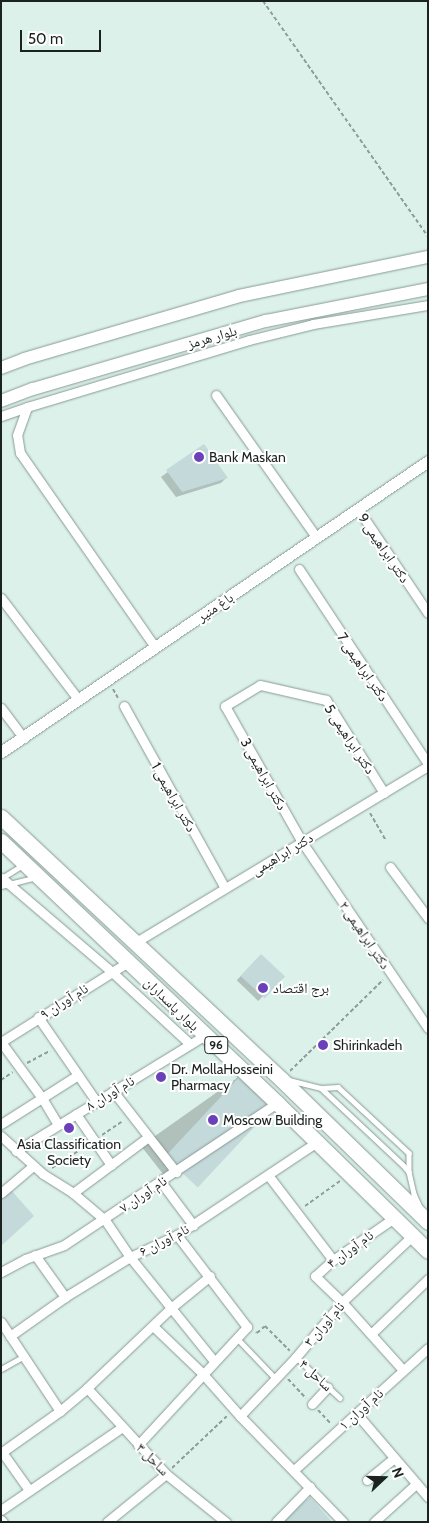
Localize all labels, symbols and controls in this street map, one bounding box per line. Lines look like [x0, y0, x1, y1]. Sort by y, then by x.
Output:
scale bar [22, 20, 104, 52]
text: 50 m [28, 30, 63, 48]
street label: بلوار هرمز [185, 322, 239, 352]
place label: Bank Maskan [209, 449, 286, 465]
marker: Bank Maskan [193, 451, 205, 463]
street label: دکتر ابراهیمی 9 [355, 510, 413, 586]
street label: باغ منیر [194, 589, 236, 625]
street label: دکتر ابراهیمی 7 [334, 629, 392, 705]
street label: دکتر ابراهیمی 5 [321, 701, 379, 777]
street label: دکتر ابراهیمی 3 [237, 735, 291, 813]
street label: دکتر ابراهیمی 1 [148, 759, 200, 835]
street label: دکتر ابراهیمی [248, 829, 316, 879]
street label: دکتر ابراهیمی ۲ [336, 898, 394, 972]
street label: بلوار پاسداران [141, 974, 203, 1034]
street label: نام آوران ۹ [37, 980, 91, 1022]
place label: برج اقتصاد [273, 980, 329, 996]
marker: برج اقتصاد [257, 982, 269, 994]
road number: 96 [204, 1036, 228, 1054]
place label: Shirinkadeh [333, 1037, 402, 1053]
marker: Shirinkadeh [317, 1039, 329, 1051]
place label: Dr. MollaHosseini Pharmacy [171, 1061, 273, 1094]
marker: Dr. MollaHosseini Pharmacy [155, 1071, 167, 1083]
street label: نام آوران ۸ [83, 1072, 137, 1114]
place label: Moscow Building [223, 1112, 322, 1128]
marker: Moscow Building [207, 1114, 219, 1126]
marker: Asia Classification Society [63, 1122, 75, 1134]
place label: Asia Classification Society [17, 1136, 121, 1168]
street label: نام آوران ۷ [116, 1172, 170, 1216]
street label: نام آوران ۶ [136, 1220, 192, 1260]
street label: نام آوران ۴ [323, 1226, 377, 1272]
street label: نام آوران ۳ [300, 1298, 348, 1350]
street label: ساحل ۴ [296, 1355, 336, 1395]
street label: نام آوران ۱ [335, 1385, 387, 1433]
street label: ساحل ۳ [133, 1439, 173, 1479]
north arrow [359, 1453, 409, 1503]
text: N [388, 1465, 408, 1480]

